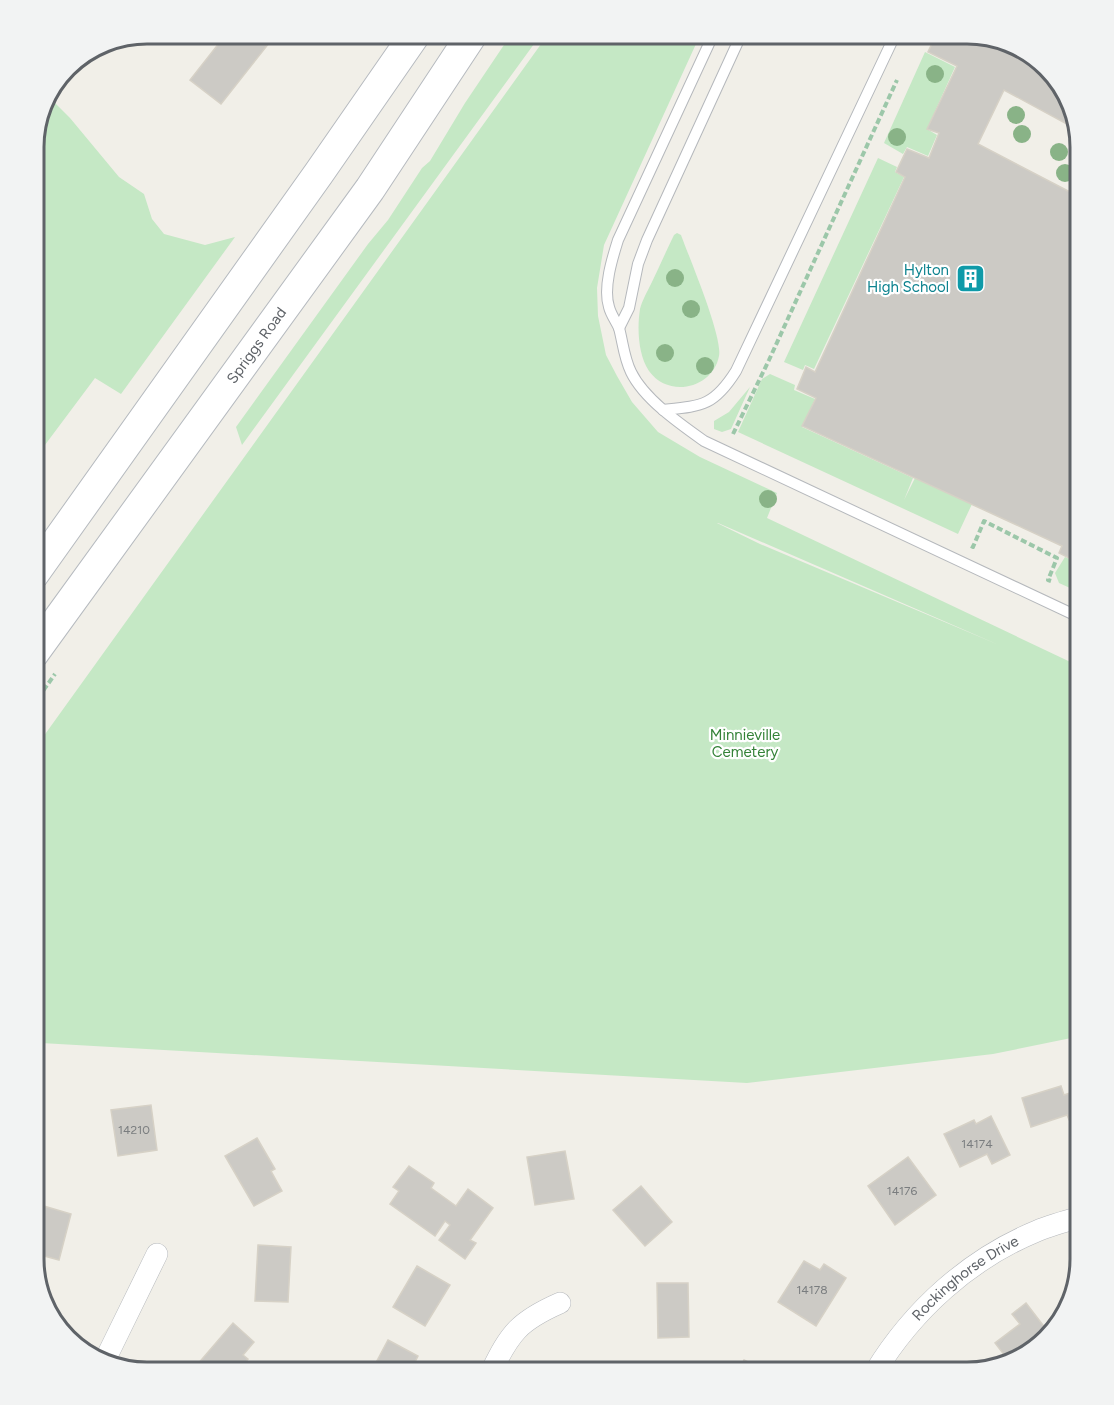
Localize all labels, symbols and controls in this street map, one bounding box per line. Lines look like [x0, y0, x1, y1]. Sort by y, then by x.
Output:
place label: Hylton High School [867, 261, 949, 296]
building icon: Hylton High School [954, 263, 986, 295]
street label: Spriggs Road [223, 304, 290, 387]
park label: Minnieville Cemetery [710, 726, 780, 761]
house number: 14210 [118, 1123, 150, 1137]
house number: 14174 [961, 1137, 993, 1151]
house number: 14176 [887, 1184, 918, 1198]
street label: Rockinghorse Drive [908, 1232, 1022, 1324]
house number: 14178 [796, 1283, 828, 1297]

